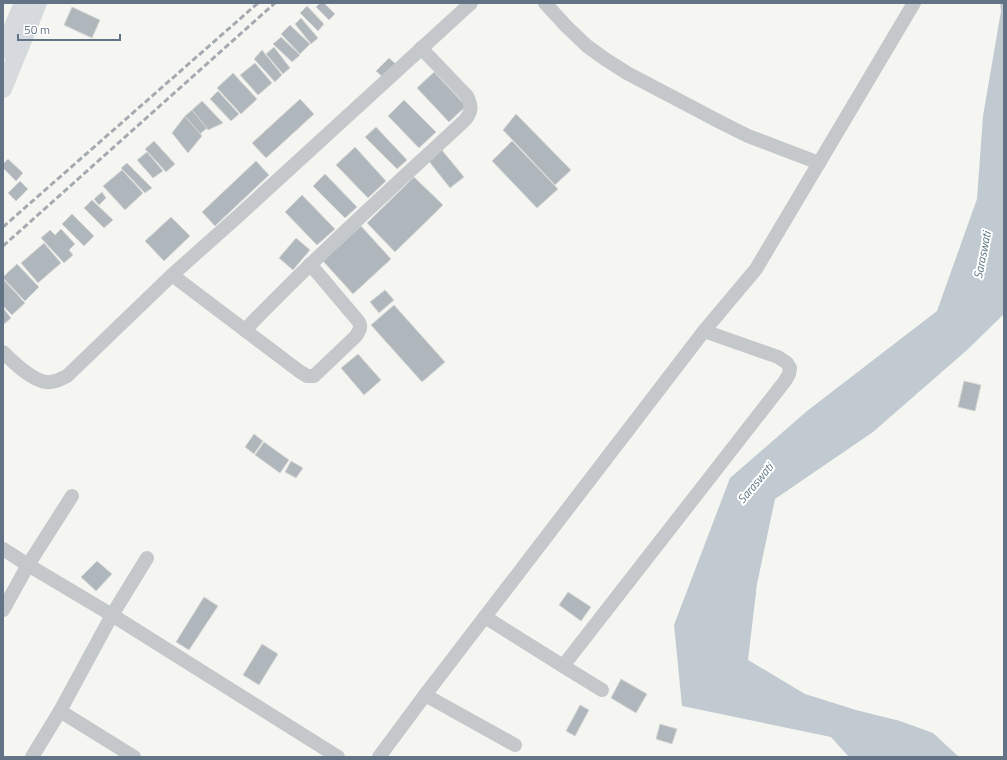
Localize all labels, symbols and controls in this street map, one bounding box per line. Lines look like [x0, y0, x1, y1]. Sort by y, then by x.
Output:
scale bar [18, 16, 120, 42]
text: 50 m [24, 20, 50, 39]
water label: Saraswati [968, 228, 996, 280]
water label: Saraswati [732, 457, 779, 507]

